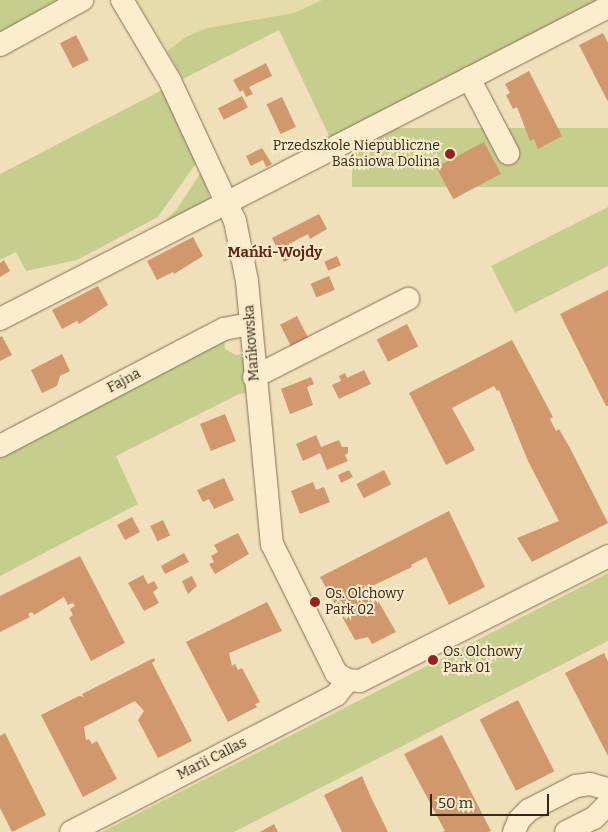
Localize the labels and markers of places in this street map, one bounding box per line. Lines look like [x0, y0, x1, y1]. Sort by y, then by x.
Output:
place label: Przedszkole Niepubliczne Baśniowa Dolina [273, 138, 440, 170]
marker: Przedszkole Niepubliczne Baśniowa Dolina [444, 148, 456, 160]
place label: Os. Olchowy Park 02 [325, 586, 404, 618]
marker: Os. Olchowy Park 02 [309, 596, 321, 608]
place label: Os. Olchowy Park 01 [443, 644, 522, 676]
marker: Os. Olchowy Park 01 [427, 654, 439, 666]

